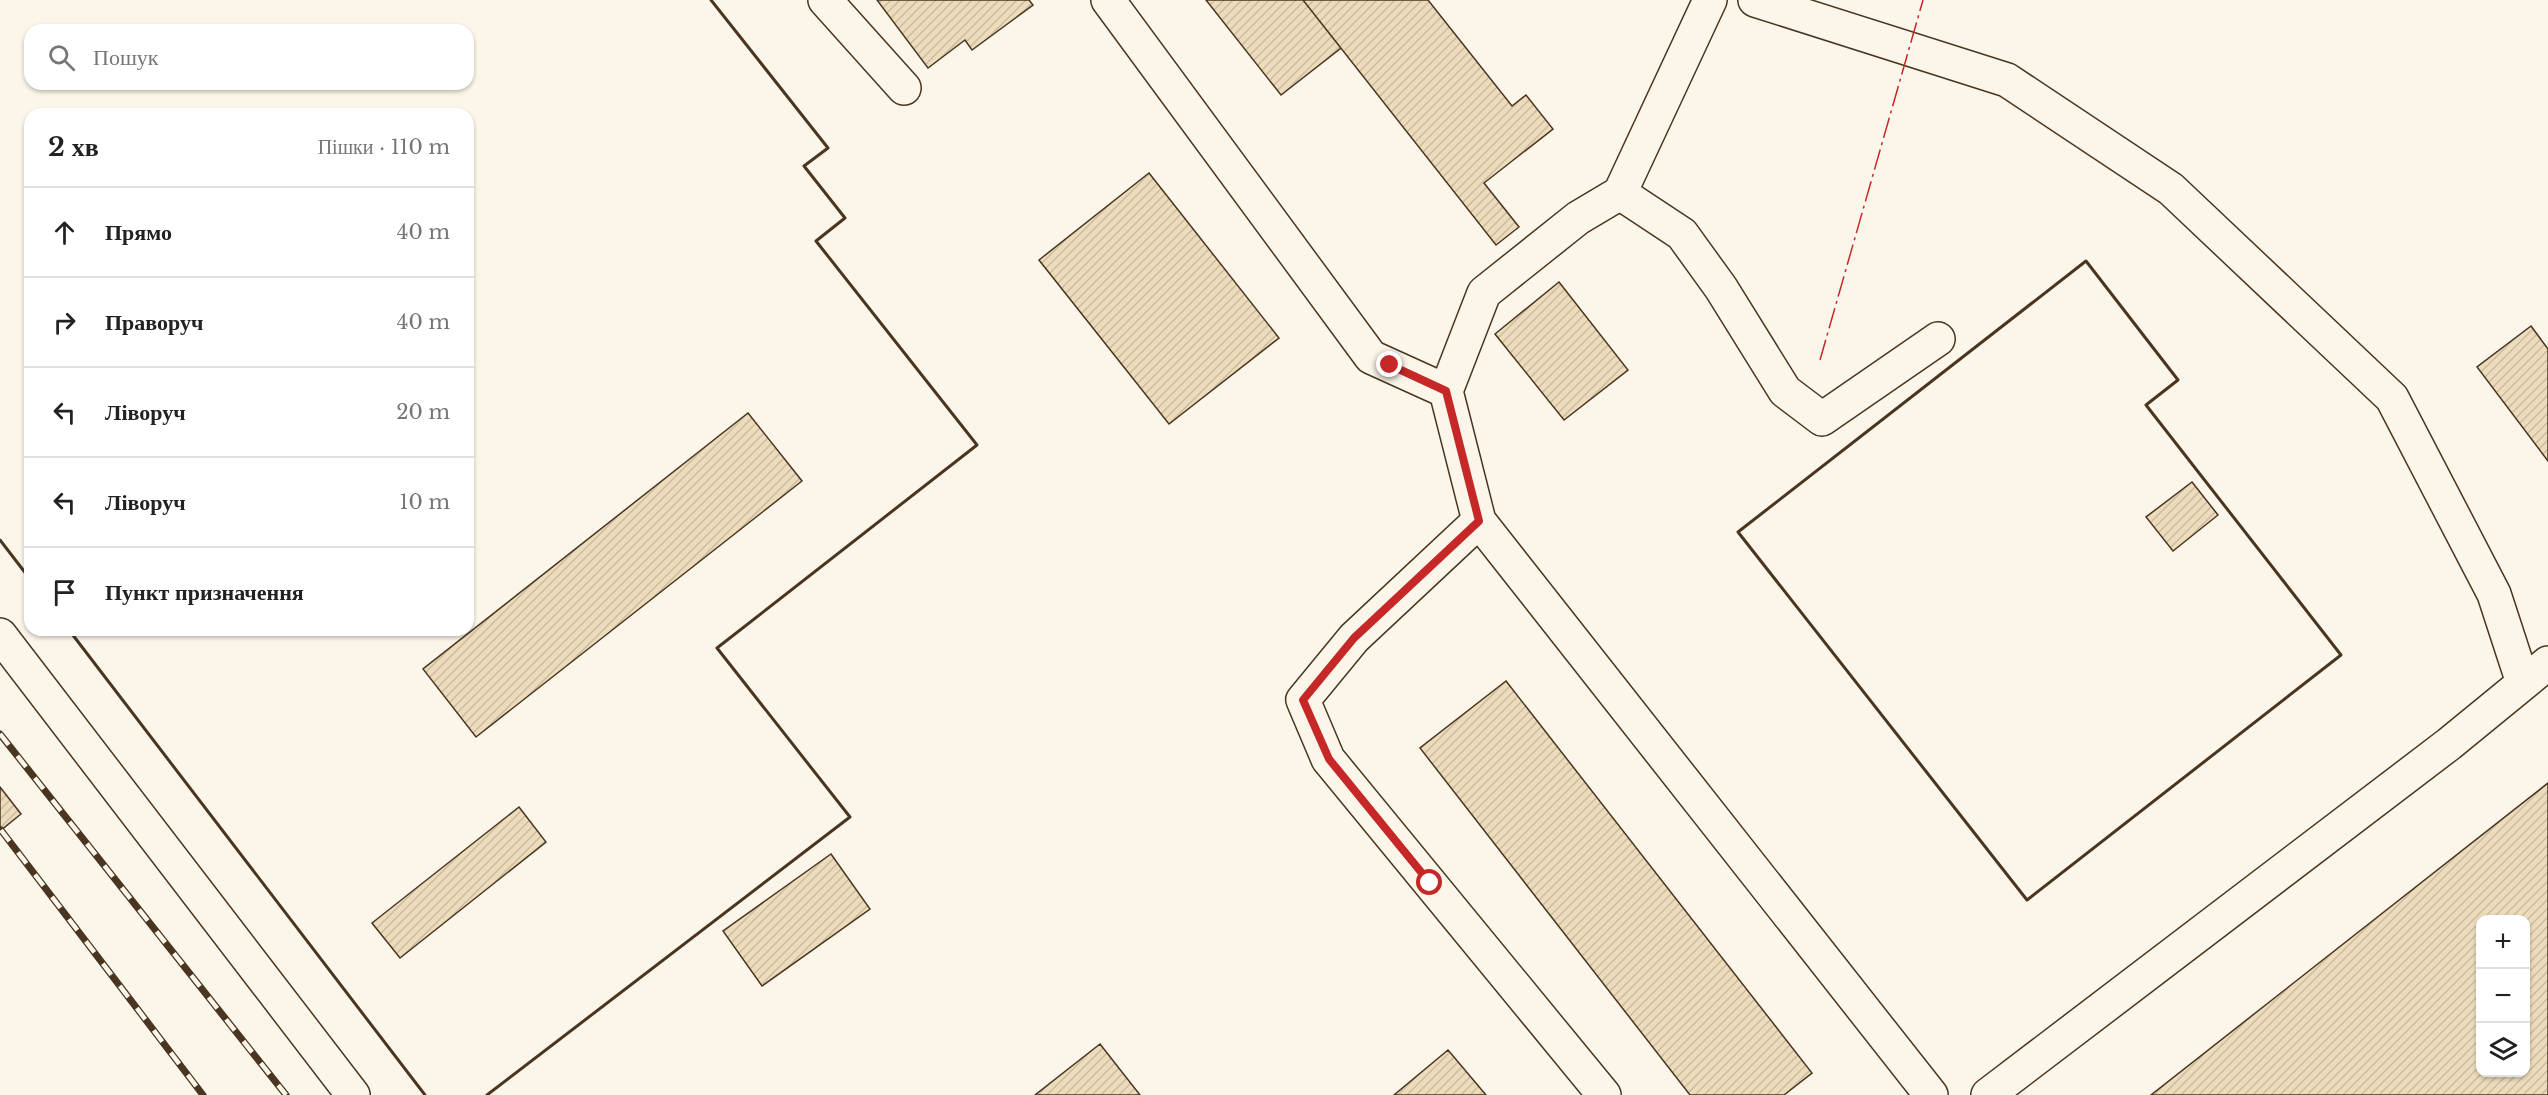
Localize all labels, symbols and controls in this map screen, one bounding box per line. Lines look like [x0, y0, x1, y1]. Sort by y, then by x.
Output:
search box [24, 24, 474, 90]
icon: search [45, 41, 78, 74]
text: Пошук [93, 44, 159, 71]
text: 2 хв [48, 131, 99, 163]
text: Пішки · 110 m [318, 135, 450, 159]
icon: ahead [48, 216, 81, 249]
text: Прямо [105, 219, 172, 246]
text: 40 m [397, 220, 450, 244]
icon: right [48, 306, 81, 339]
text: Праворуч [105, 309, 203, 336]
text: 40 m [397, 310, 450, 334]
route end [1376, 351, 1402, 377]
icon: left [48, 396, 81, 429]
text: Ліворуч [105, 399, 186, 426]
text: 20 m [396, 400, 450, 424]
icon: left [48, 486, 81, 519]
text: Ліворуч [105, 489, 186, 516]
text: 10 m [400, 490, 450, 514]
icon: arrive [48, 576, 81, 609]
text: Пункт призначення [105, 579, 304, 606]
route start [1416, 869, 1442, 895]
map controls [2476, 915, 2530, 1077]
button: + [2476, 915, 2530, 969]
button: − [2476, 969, 2530, 1023]
button: layers [2476, 1023, 2530, 1077]

